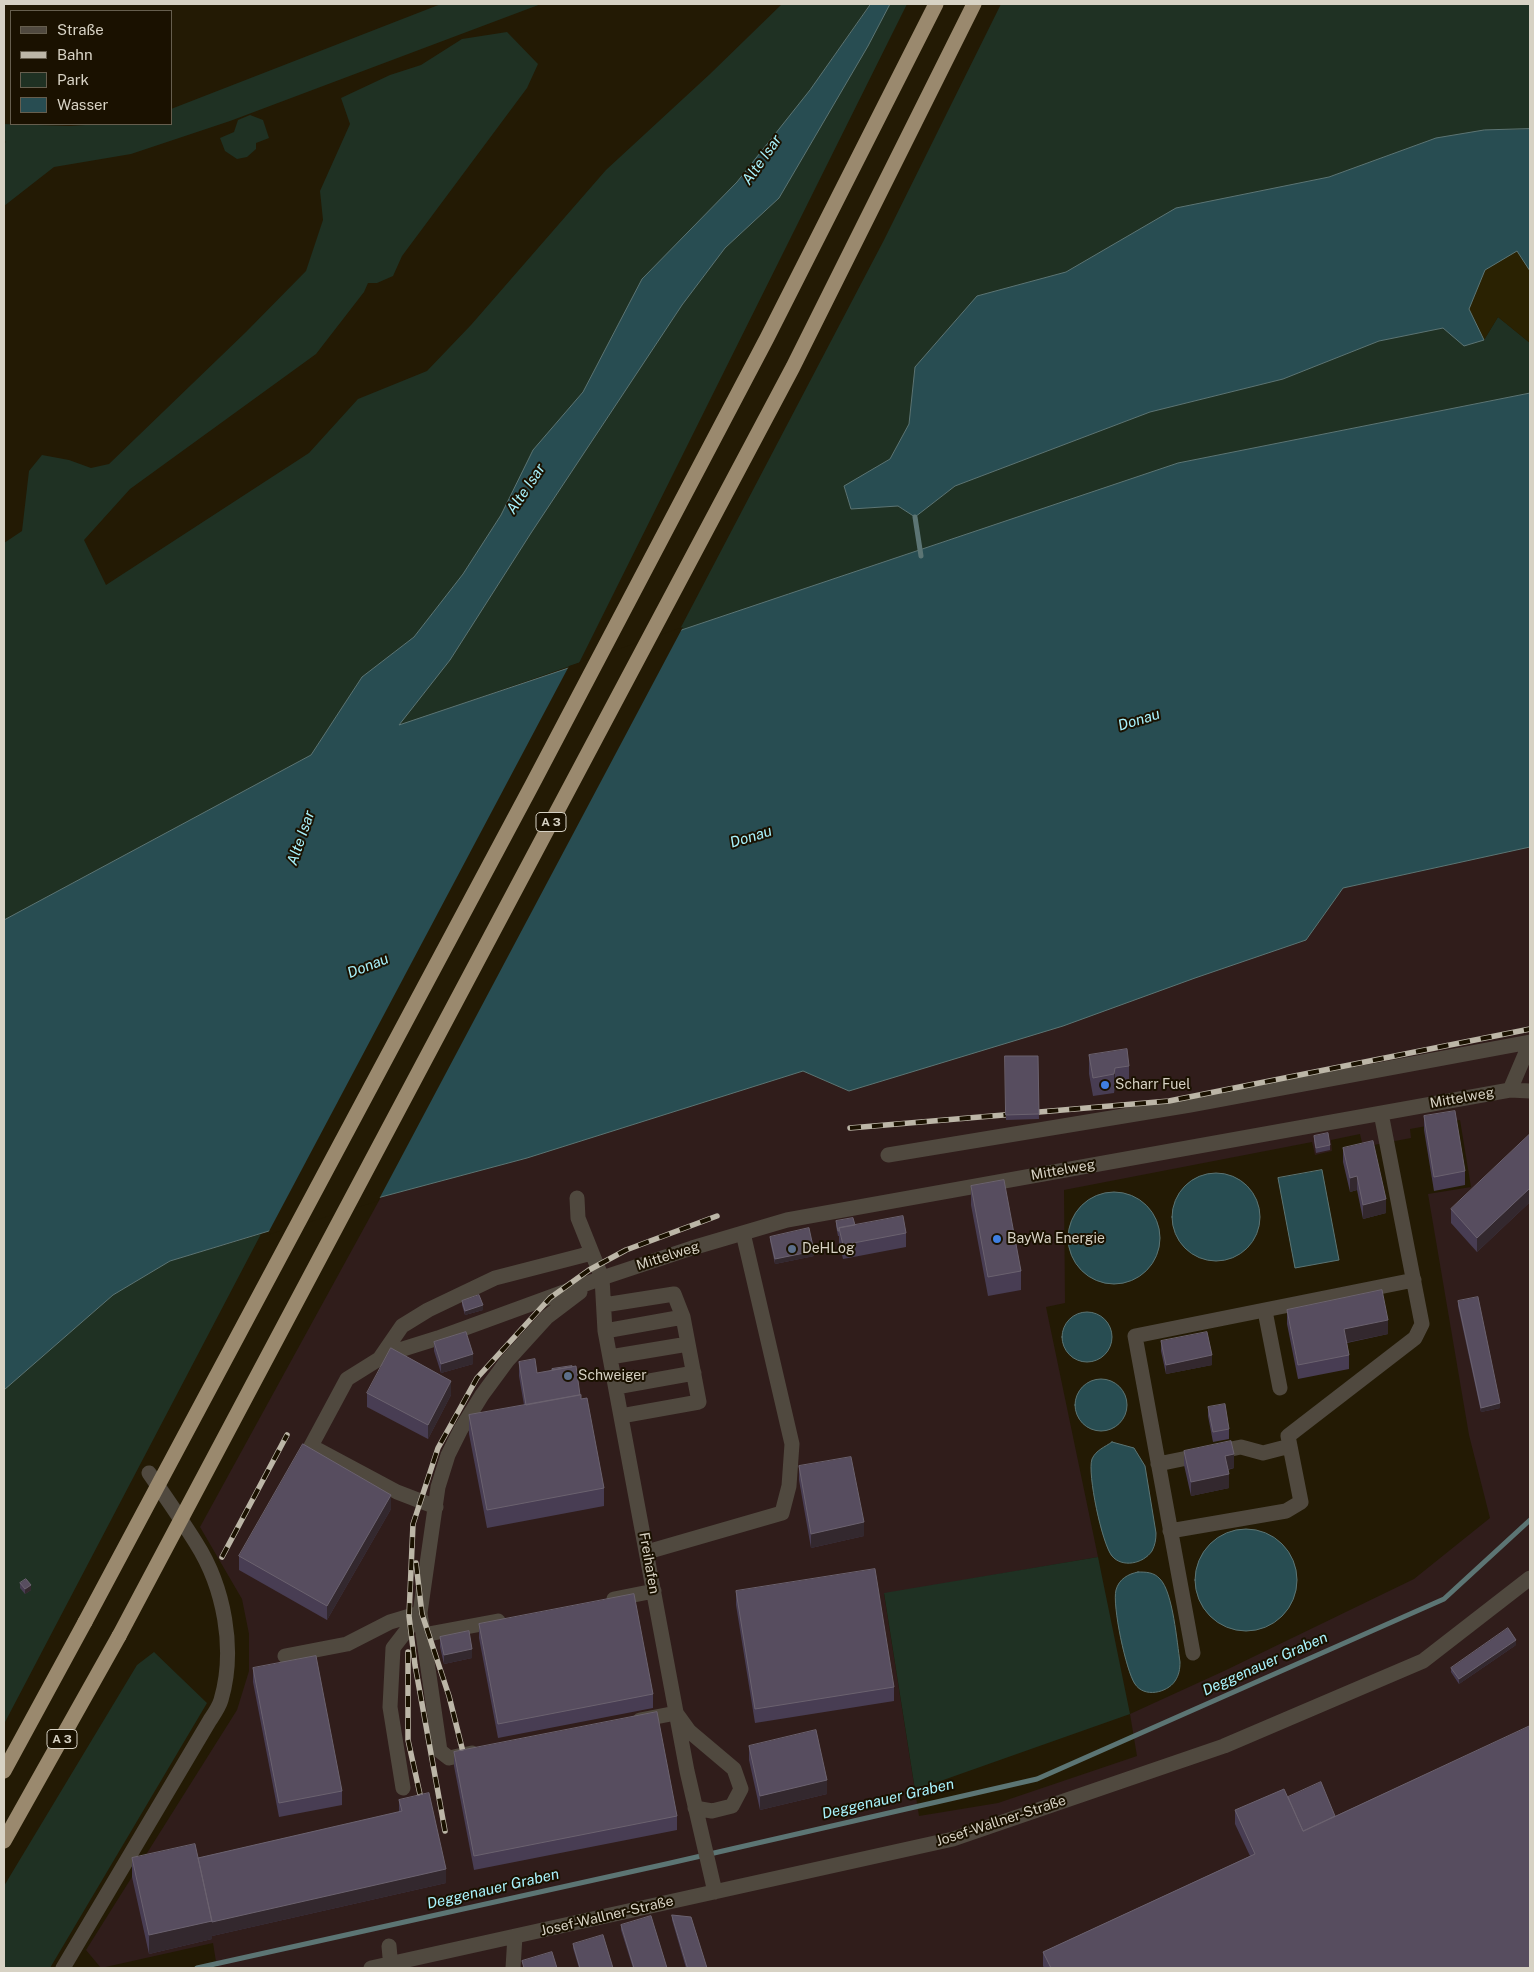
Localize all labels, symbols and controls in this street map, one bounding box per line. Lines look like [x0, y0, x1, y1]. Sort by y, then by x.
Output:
legend [10, 10, 172, 125]
text: Straße [57, 21, 104, 38]
text: Bahn [57, 46, 93, 63]
text: Park [57, 71, 89, 88]
text: Wasser [57, 96, 108, 113]
water label: Alte Isar [738, 132, 786, 188]
water label: Alte Isar [503, 460, 549, 518]
water label: Donau [1116, 705, 1162, 735]
water label: Alte Isar [283, 808, 319, 868]
road number: A 3 [536, 812, 566, 832]
water label: Donau [728, 822, 774, 852]
water label: Donau [345, 950, 391, 982]
place label: Scharr Fuel [1115, 1077, 1191, 1093]
marker: Scharr Fuel [1099, 1079, 1111, 1091]
street label: Mittelweg [1428, 1084, 1496, 1112]
street label: Mittelweg [1029, 1156, 1097, 1184]
place label: BayWa Energie [1007, 1231, 1105, 1247]
marker: BayWa Energie [991, 1233, 1003, 1245]
street label: Mittelweg [634, 1238, 702, 1274]
place label: DeHLog [802, 1241, 855, 1257]
marker: DeHLog [786, 1243, 798, 1255]
place label: Schweiger [578, 1368, 647, 1384]
marker: Schweiger [562, 1370, 574, 1382]
street label: Freihafen [635, 1531, 663, 1595]
water label: Deggenauer Graben [1200, 1628, 1330, 1700]
road number: A 3 [47, 1730, 77, 1748]
water label: Deggenauer Graben [820, 1775, 956, 1823]
street label: Josef-Wallner-Straße [934, 1792, 1068, 1850]
water label: Deggenauer Graben [425, 1865, 561, 1913]
street label: Josef-Wallner-Straße [539, 1893, 675, 1939]

